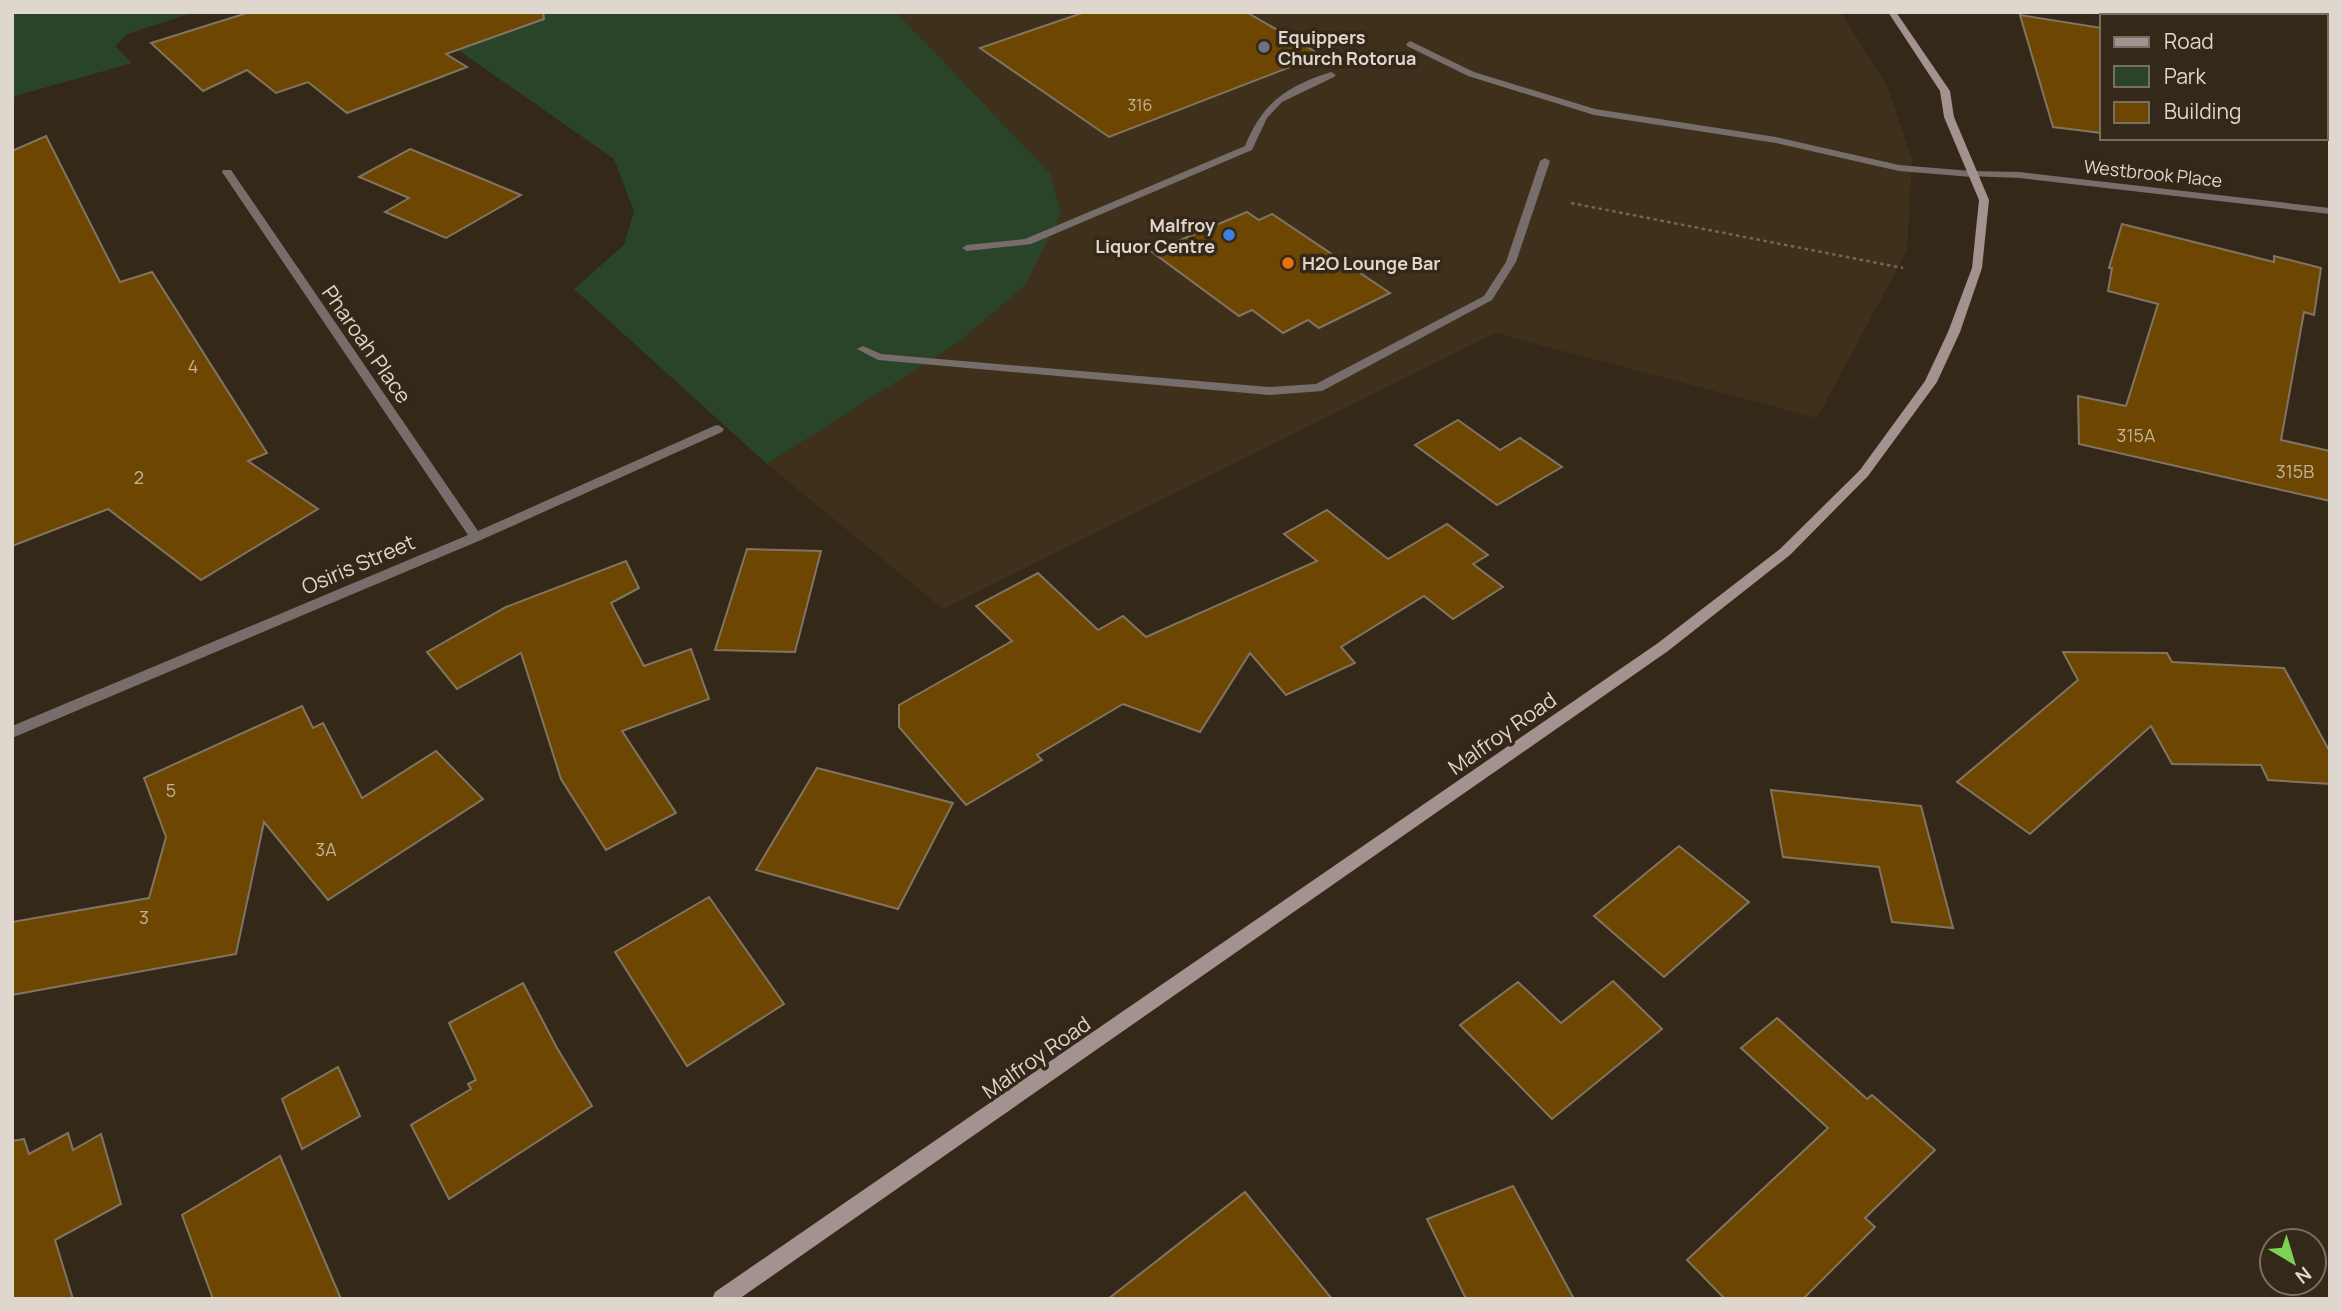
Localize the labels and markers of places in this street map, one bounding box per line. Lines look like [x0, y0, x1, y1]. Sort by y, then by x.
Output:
place label: Equippers Church Rotorua [1278, 25, 1416, 70]
marker: Equippers Church Rotorua [1256, 39, 1272, 55]
place label: Malfroy Liquor Centre [1095, 213, 1215, 258]
marker: Malfroy Liquor Centre [1221, 227, 1237, 243]
place label: H2O Lounge Bar [1302, 251, 1440, 275]
marker: H2O Lounge Bar [1280, 255, 1296, 271]

